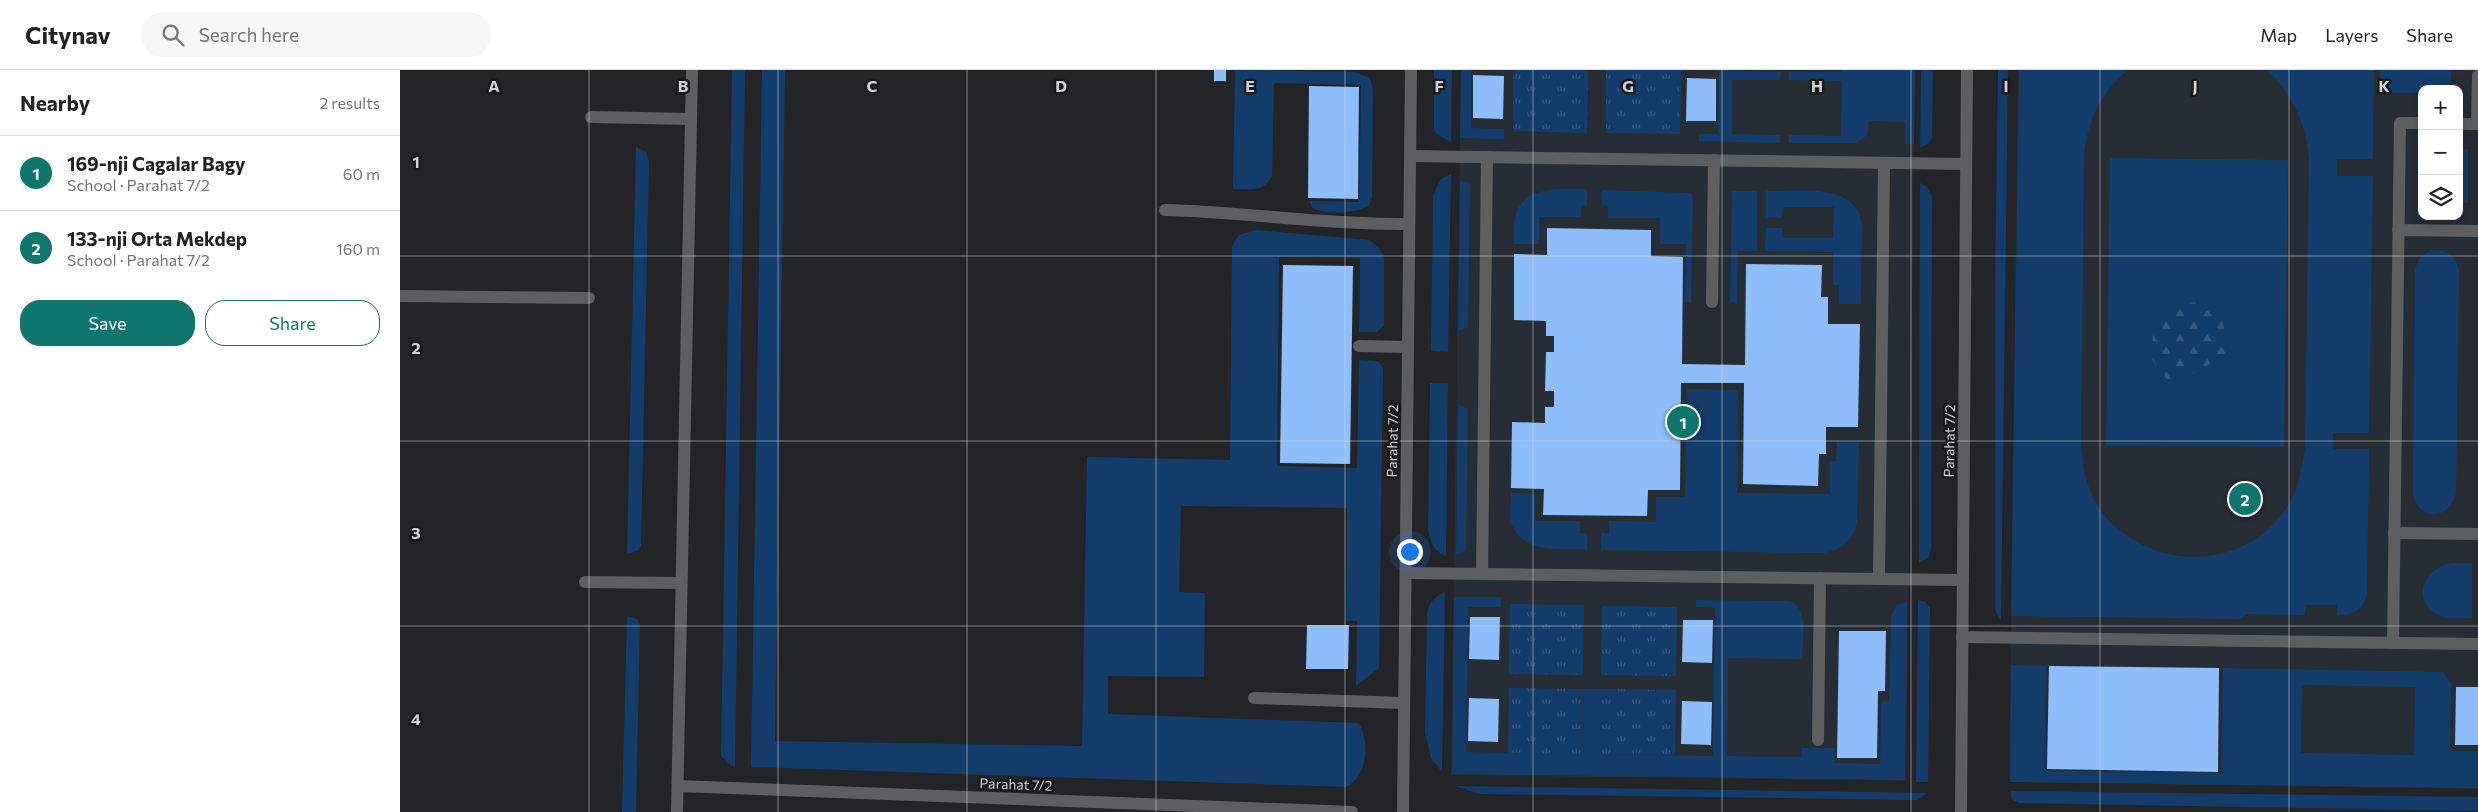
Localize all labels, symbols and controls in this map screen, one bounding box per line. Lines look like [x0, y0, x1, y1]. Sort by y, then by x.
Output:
search box [141, 12, 491, 57]
text: Citynav [25, 20, 111, 49]
icon: search [159, 21, 187, 49]
text: Search here [199, 23, 299, 46]
text: Map [2260, 24, 2297, 46]
text: Layers [2325, 24, 2378, 46]
text: Share [2406, 24, 2453, 46]
text: A [488, 76, 500, 95]
text: B [678, 76, 689, 95]
text: C [867, 76, 878, 95]
text: D [1055, 76, 1067, 95]
text: E [1245, 76, 1255, 95]
text: F [1434, 76, 1444, 95]
text: G [1622, 76, 1634, 95]
text: H [1811, 76, 1823, 95]
text: I [2003, 76, 2009, 95]
text: J [2192, 76, 2198, 95]
text: K [2378, 76, 2390, 95]
map controls [2418, 85, 2463, 220]
button: + [2418, 85, 2463, 130]
text: Nearby [20, 90, 90, 115]
text: 2 results [319, 93, 380, 112]
button: − [2418, 130, 2463, 175]
text: 169-nji Cagalar Bagy [67, 152, 246, 175]
text: 1 [412, 152, 420, 171]
text: 1 [32, 164, 40, 183]
text: 60 m [343, 164, 380, 183]
text: School · Parahat 7/2 [67, 175, 210, 194]
button: layers [2418, 175, 2463, 220]
text: 133-nji Orta Mekdep [67, 227, 247, 250]
text: 2 [31, 239, 41, 258]
text: 160 m [336, 239, 380, 258]
text: School · Parahat 7/2 [67, 250, 210, 269]
button: Save [20, 300, 195, 346]
button: Share [205, 300, 380, 346]
text: 2 [411, 338, 421, 357]
pin: 1 [1667, 403, 1699, 441]
street label: Parahat 7/2 [1383, 404, 1401, 478]
street label: Parahat 7/2 [1940, 404, 1958, 478]
pin: 2 [2229, 480, 2261, 518]
text: 3 [411, 523, 421, 542]
your location [1397, 539, 1423, 565]
text: 4 [411, 709, 421, 728]
street label: Parahat 7/2 [979, 774, 1053, 794]

